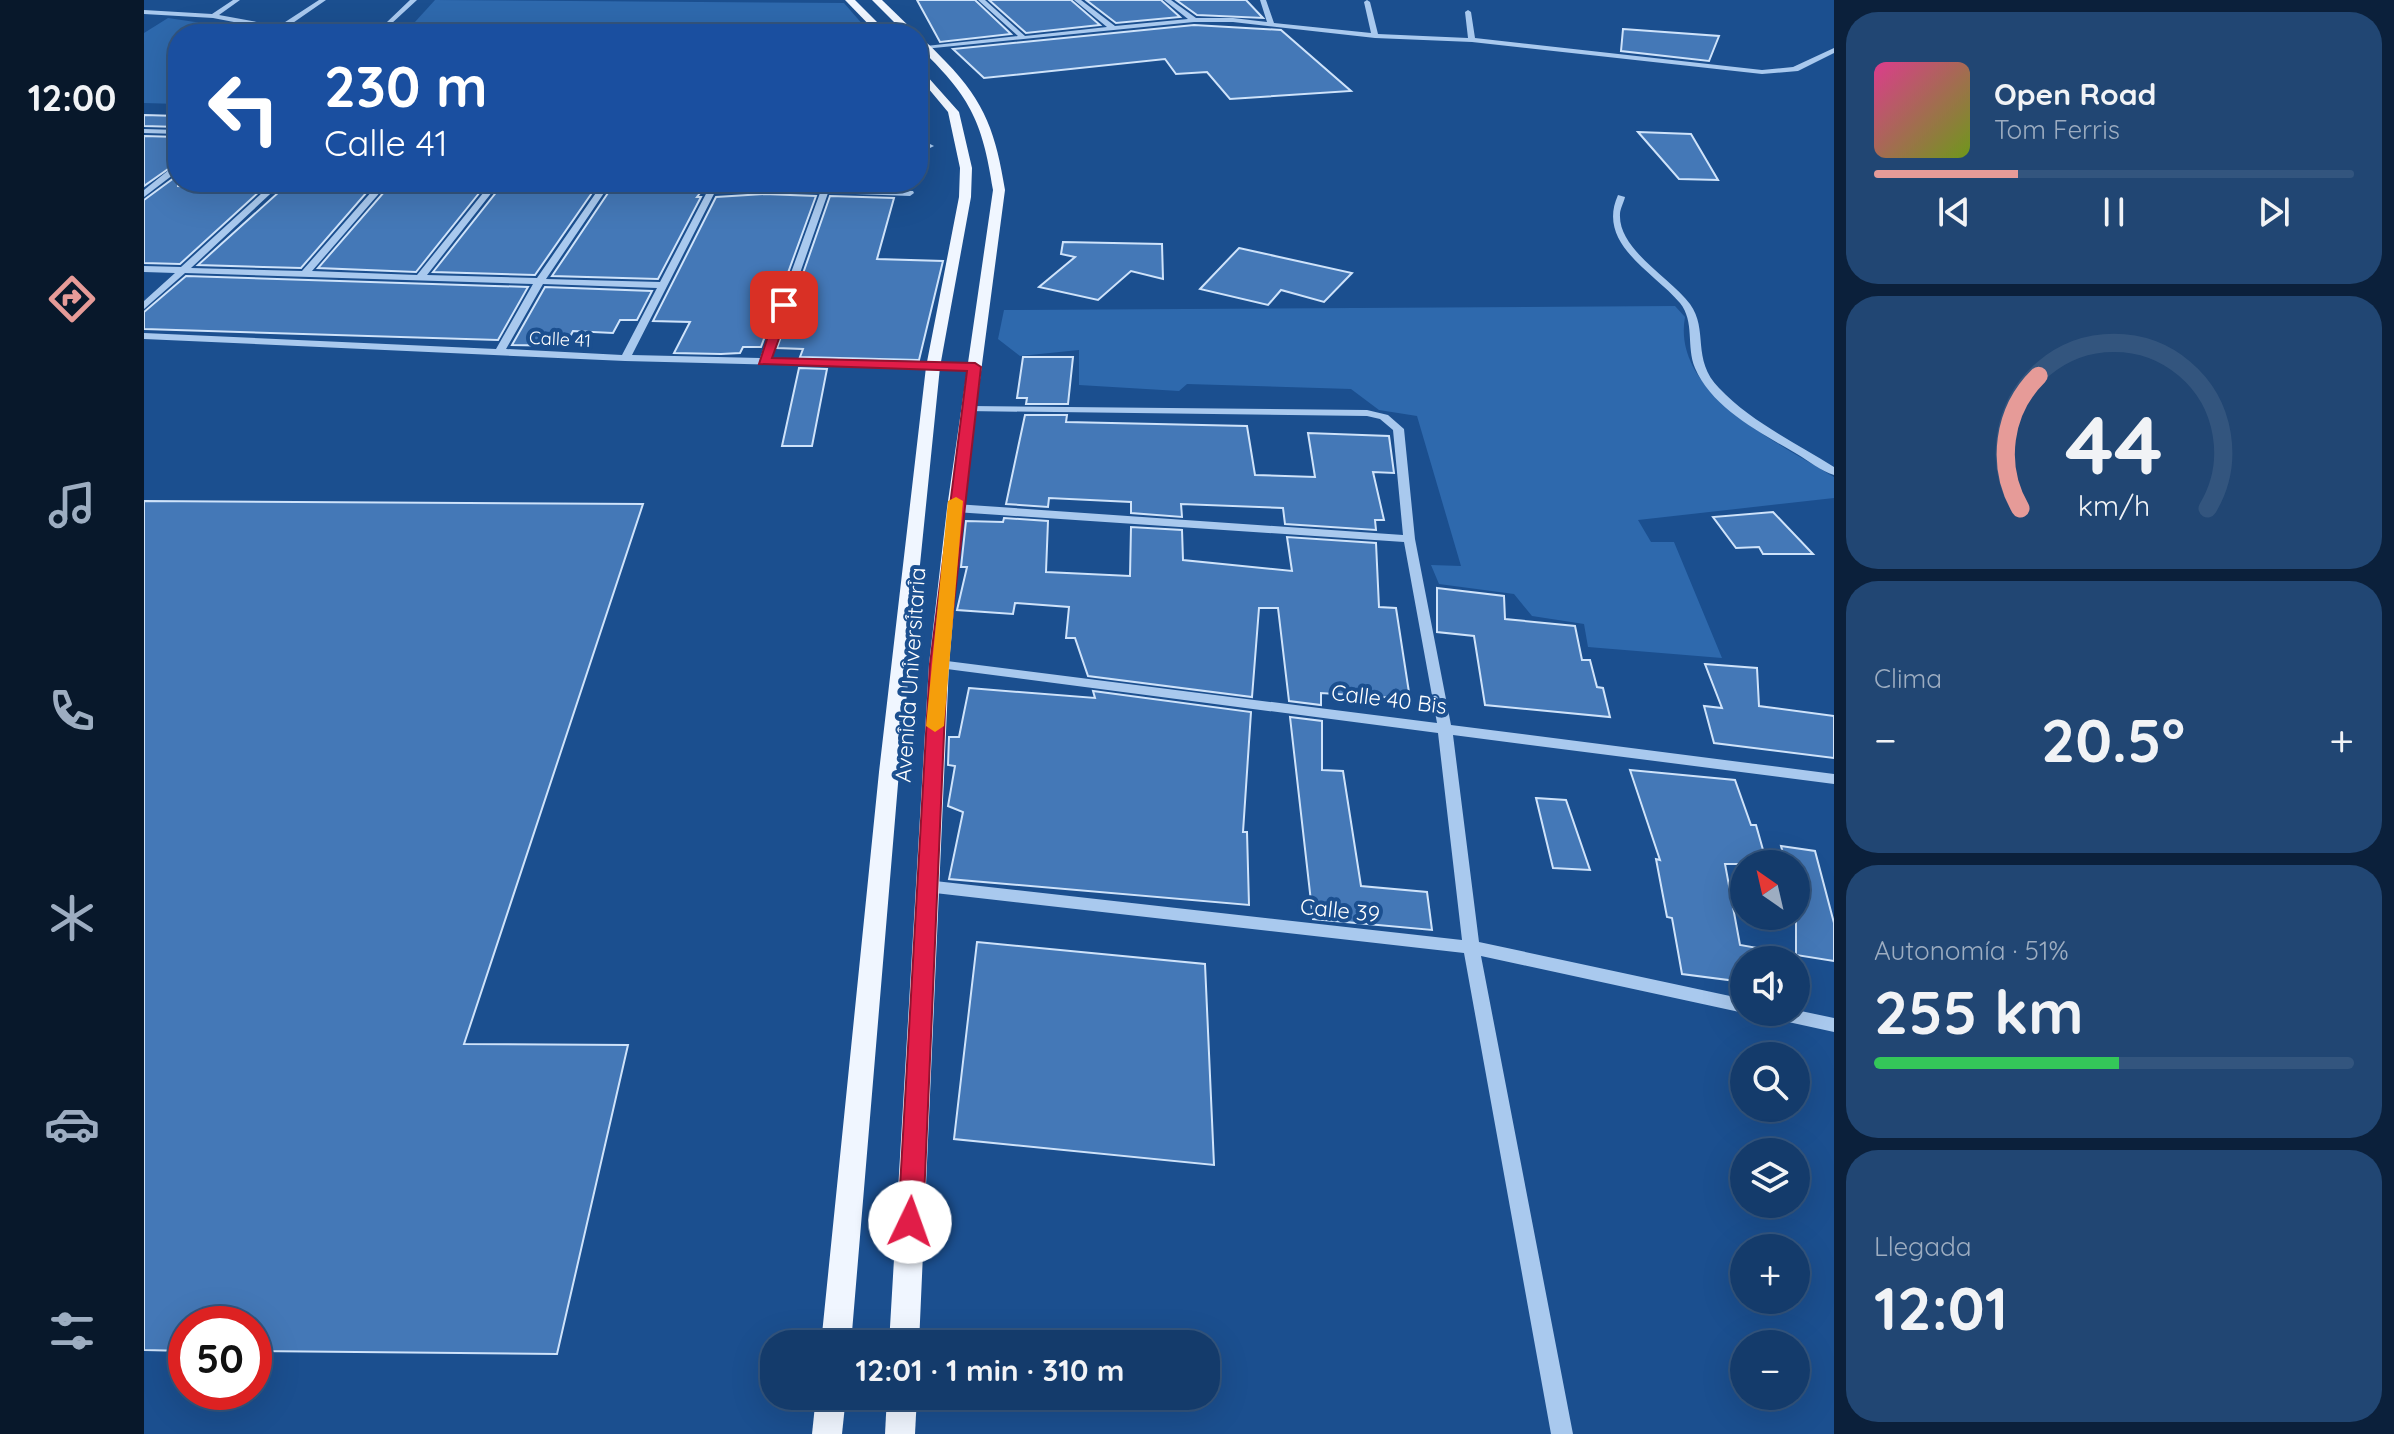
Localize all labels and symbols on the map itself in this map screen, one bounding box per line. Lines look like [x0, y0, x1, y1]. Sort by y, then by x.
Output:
pin [750, 271, 818, 339]
street label: Calle 41 [529, 326, 591, 352]
street label: Avenida Universitaria [889, 567, 931, 783]
street label: Calle 40 Bis [1330, 678, 1448, 720]
north arrow [1730, 850, 1810, 930]
street label: Calle 39 [1299, 892, 1381, 928]
position arrow [868, 1180, 952, 1264]
speed limit sign: 50 [168, 1306, 272, 1410]

